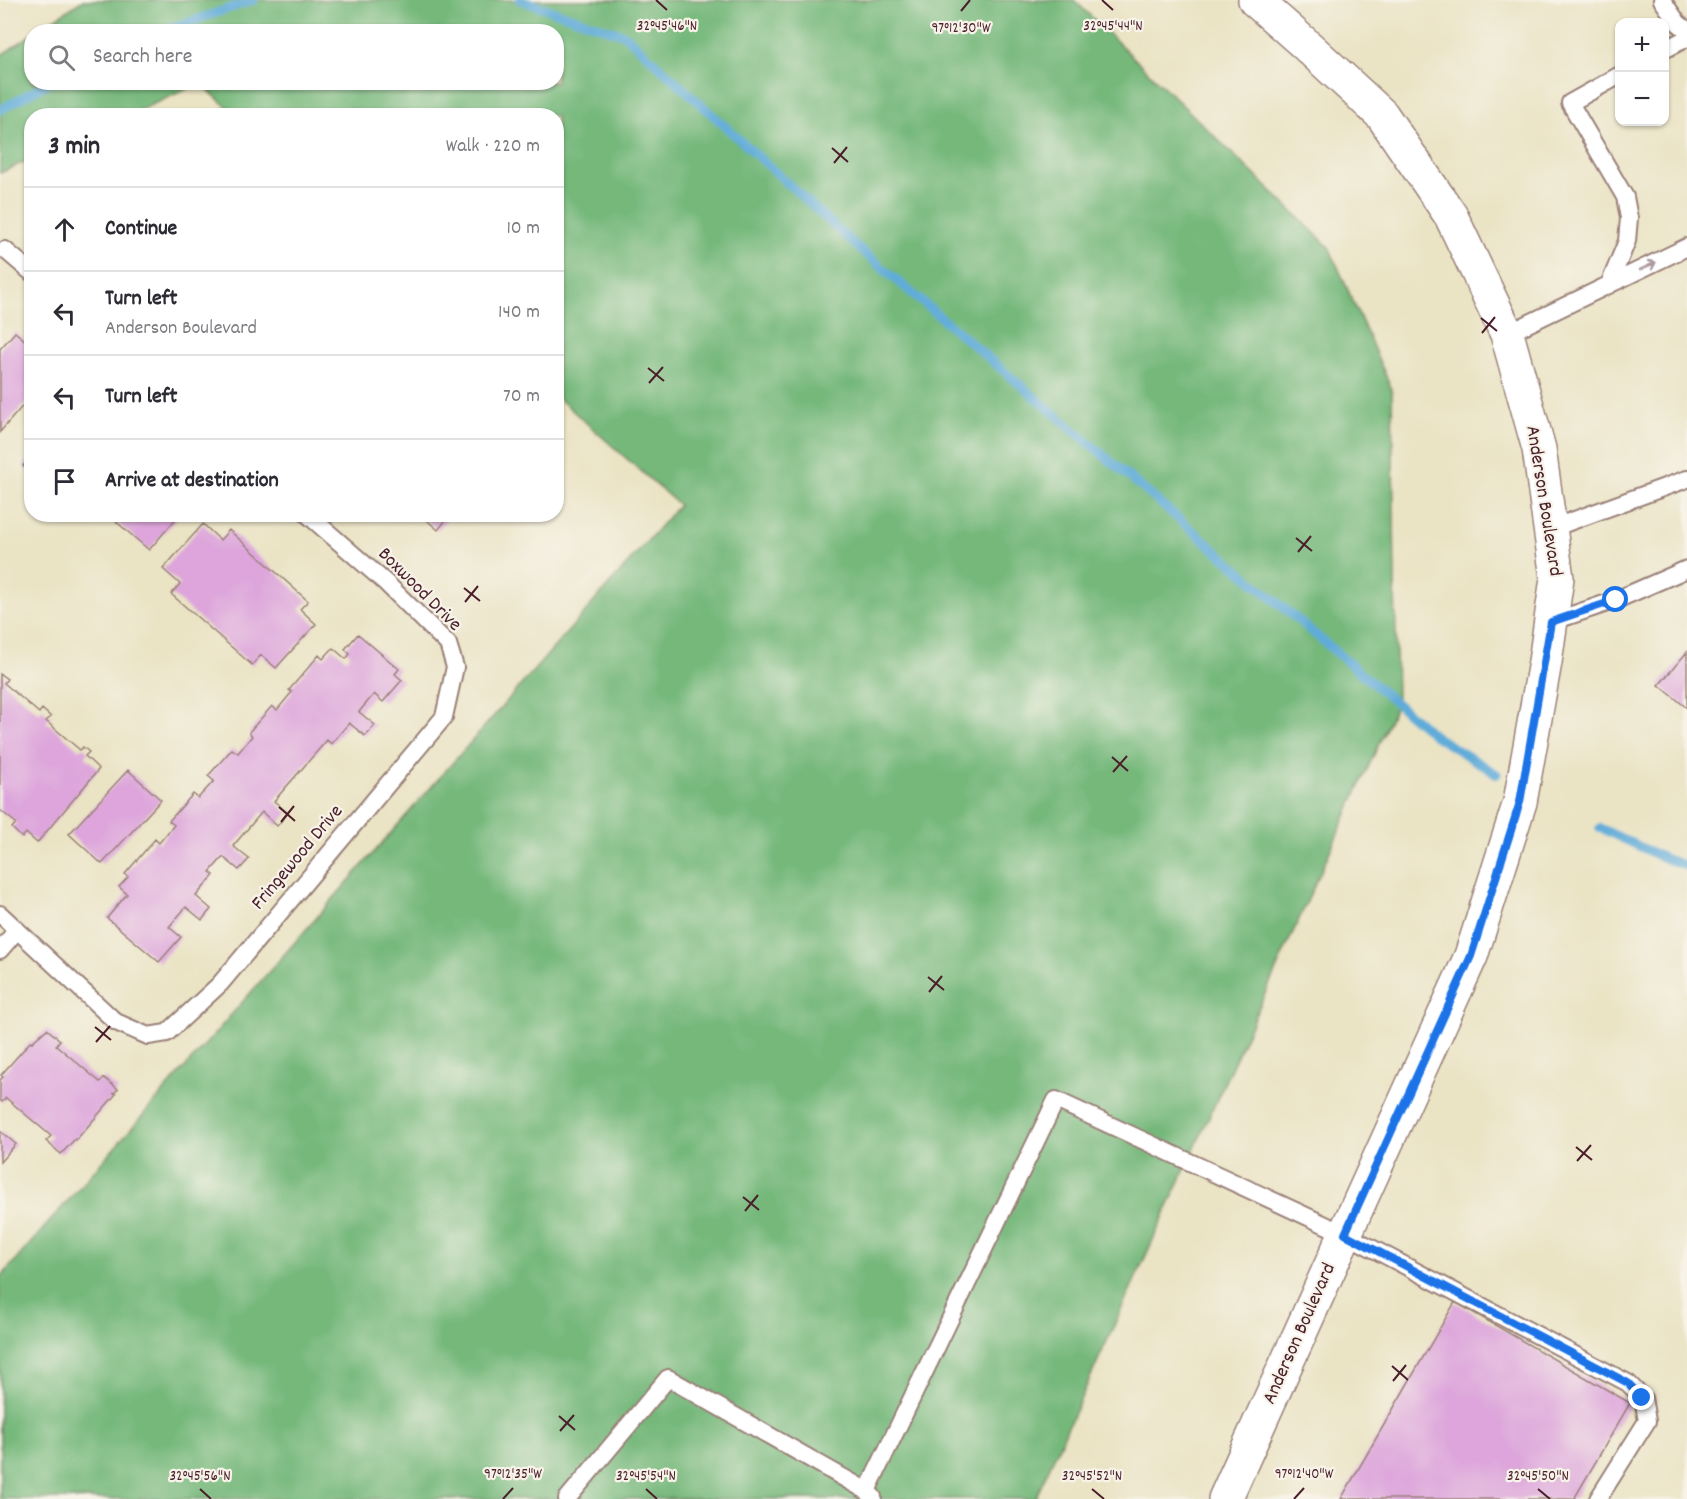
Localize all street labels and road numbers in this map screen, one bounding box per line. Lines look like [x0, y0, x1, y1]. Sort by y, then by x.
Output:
street label: Anderson Boulevard [1517, 424, 1569, 578]
street label: Boxwood Drive [371, 542, 468, 639]
street label: Fringewood Drive [245, 799, 351, 917]
street label: Anderson Boulevard [1256, 1259, 1344, 1409]

